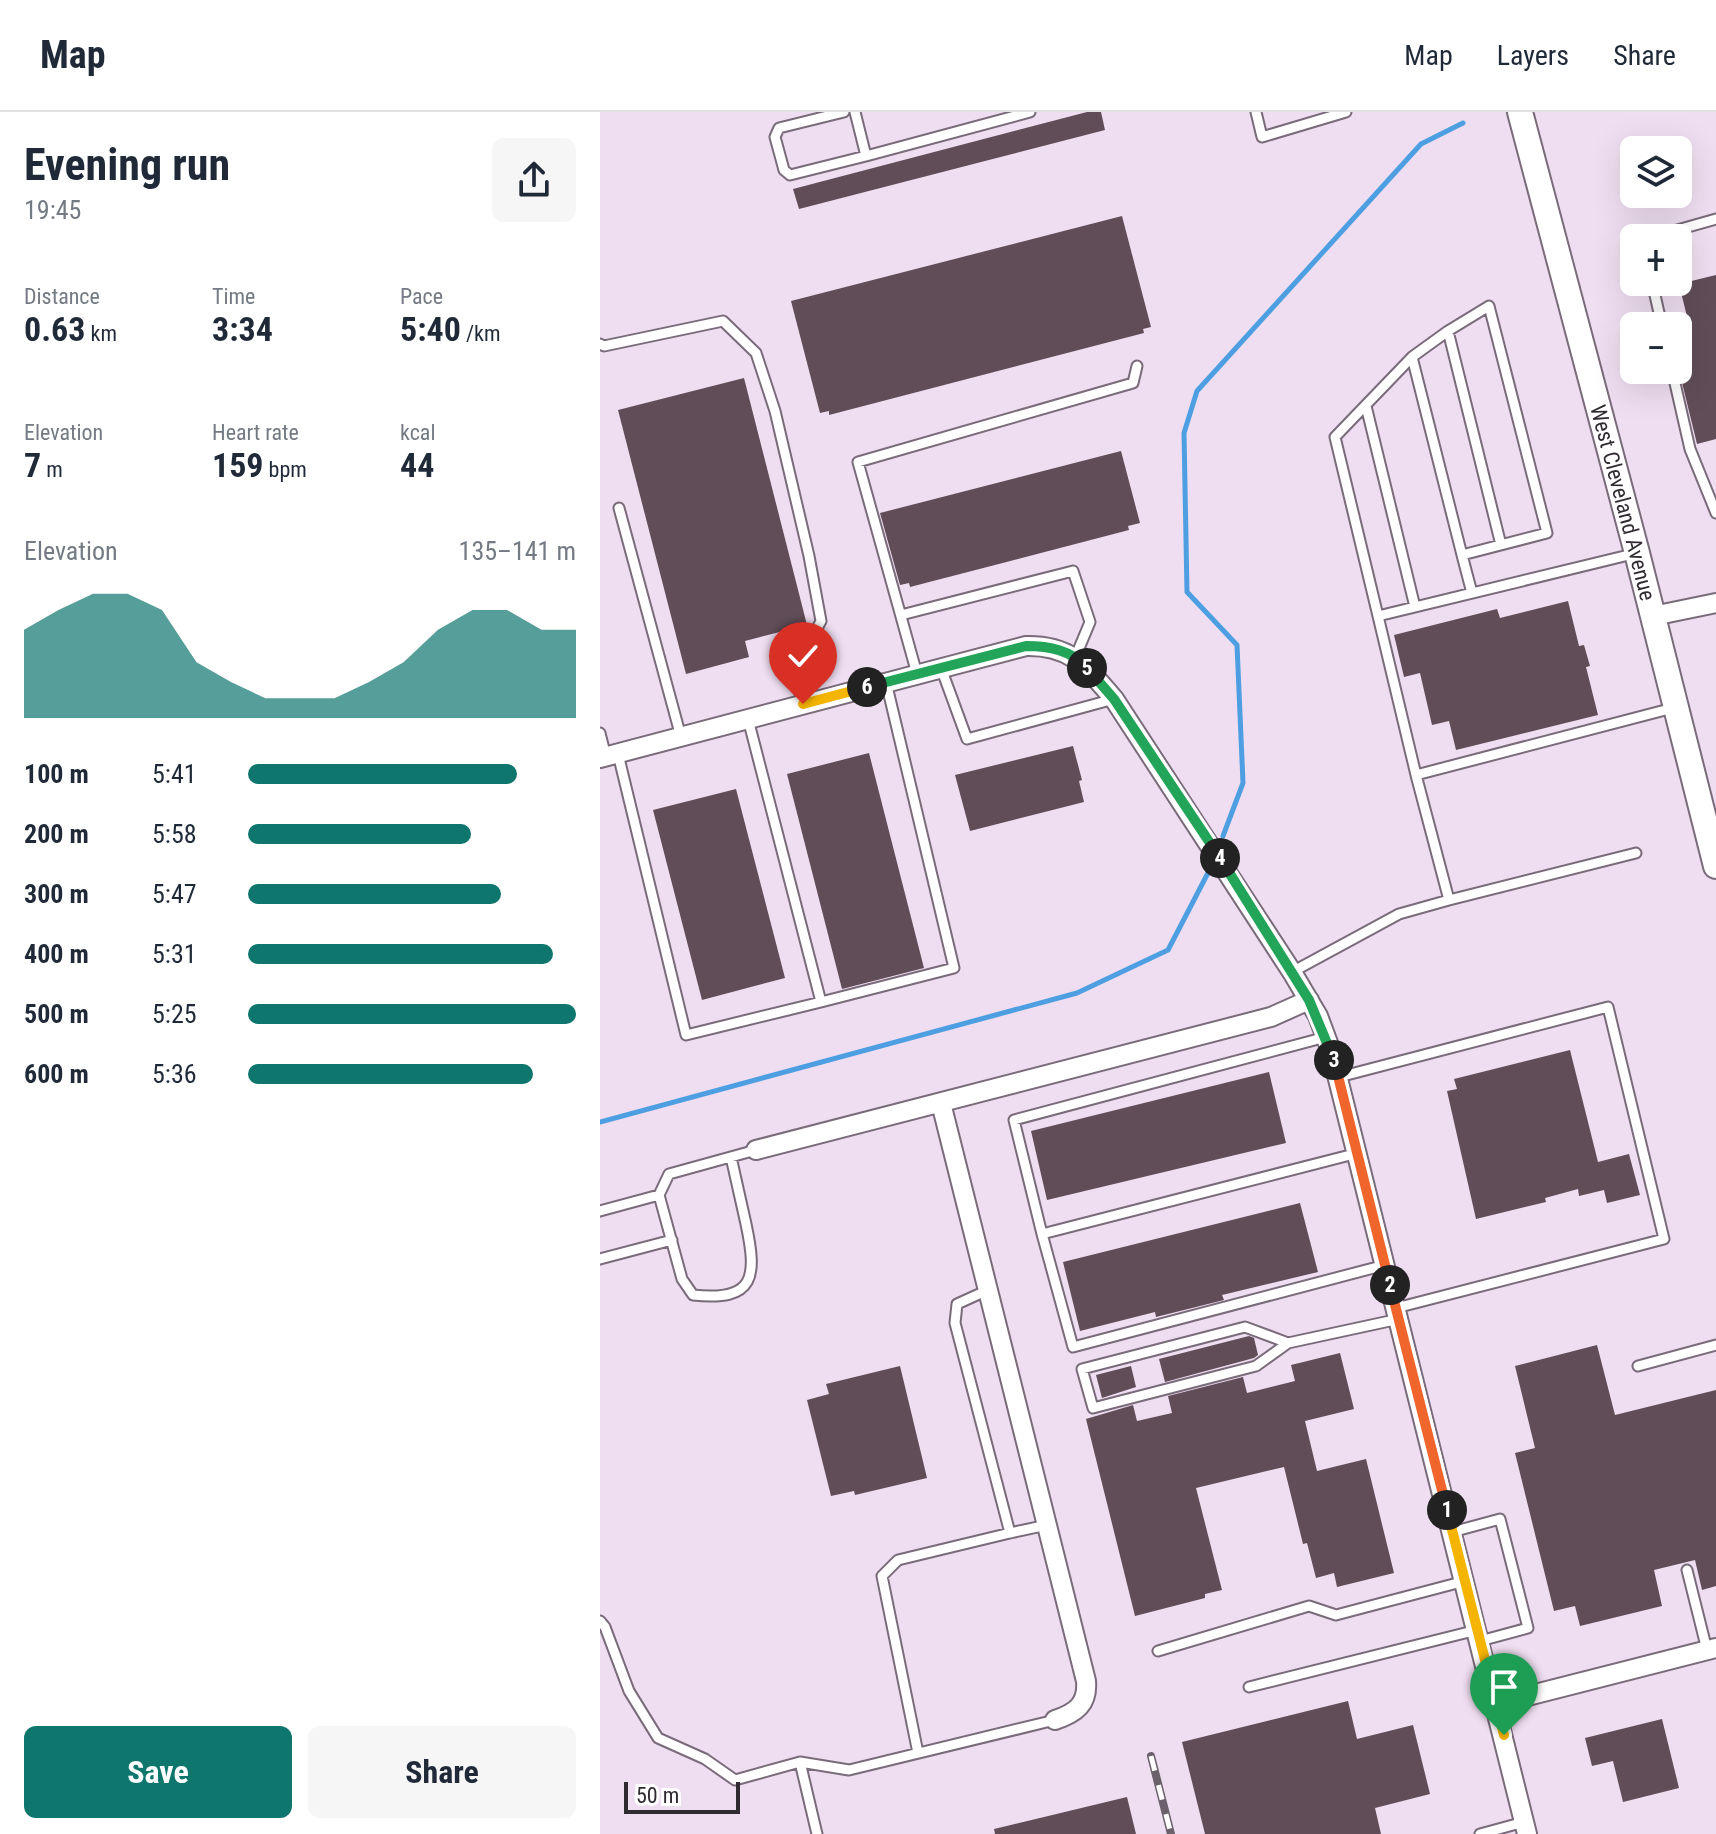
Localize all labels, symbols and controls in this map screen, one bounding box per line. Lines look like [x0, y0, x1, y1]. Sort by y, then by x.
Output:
text: Map [40, 33, 106, 77]
text: Map [1404, 39, 1453, 72]
text: Layers [1497, 39, 1569, 72]
text: Share [1613, 39, 1676, 72]
map controls [1620, 136, 1692, 384]
button: layers [1620, 136, 1692, 208]
button: share [492, 138, 576, 222]
text: Evening run [24, 139, 230, 191]
text: 19:45 [24, 195, 81, 225]
button: + [1620, 224, 1692, 296]
text: Distance [24, 284, 100, 309]
text: Time [212, 284, 255, 309]
text: Pace [400, 284, 443, 309]
text: 0.63 [24, 309, 85, 349]
text: 3:34 [212, 309, 273, 349]
text: 5:40 [400, 309, 461, 349]
button: − [1620, 312, 1692, 384]
text: km [85, 321, 117, 346]
text: /km [461, 321, 501, 346]
street label: West Cleveland Avenue [1586, 402, 1661, 603]
text: Elevation [24, 420, 103, 445]
text: Heart rate [212, 420, 299, 445]
text: kcal [400, 420, 435, 445]
text: 7 [24, 445, 41, 485]
text: 159 [212, 445, 264, 485]
text: 44 [400, 445, 434, 485]
text: m [41, 457, 63, 482]
text: bpm [264, 457, 307, 482]
text: Elevation [24, 536, 118, 566]
text: 135–141 m [459, 536, 576, 566]
pin [769, 622, 837, 704]
icon: check [781, 634, 825, 678]
pin: 5 [1067, 648, 1107, 688]
text: 5 [1081, 655, 1093, 680]
pin: 6 [847, 667, 887, 707]
text: 6 [861, 674, 873, 699]
text: 100 m [24, 759, 89, 789]
text: 5:41 [152, 759, 197, 789]
text: 200 m [24, 819, 89, 849]
text: 5:58 [152, 819, 197, 849]
pin: 4 [1200, 838, 1240, 878]
text: 4 [1214, 845, 1226, 870]
text: 300 m [24, 879, 89, 909]
text: 5:47 [152, 879, 197, 909]
text: 400 m [24, 939, 89, 969]
text: 5:31 [152, 939, 197, 969]
text: 500 m [24, 999, 89, 1029]
text: 5:25 [152, 999, 197, 1029]
pin: 3 [1314, 1040, 1354, 1080]
text: 3 [1328, 1047, 1340, 1072]
text: 600 m [24, 1059, 89, 1089]
text: 5:36 [152, 1059, 197, 1089]
pin: 2 [1370, 1265, 1410, 1305]
text: 2 [1384, 1272, 1396, 1297]
pin: 1 [1427, 1490, 1467, 1530]
text: 1 [1441, 1497, 1453, 1522]
pin [1470, 1653, 1538, 1735]
icon: arrive [1482, 1665, 1526, 1709]
button: Save [24, 1726, 292, 1818]
button: Share [308, 1726, 576, 1818]
scale bar [624, 1778, 740, 1814]
text: 50 m [636, 1783, 679, 1808]

